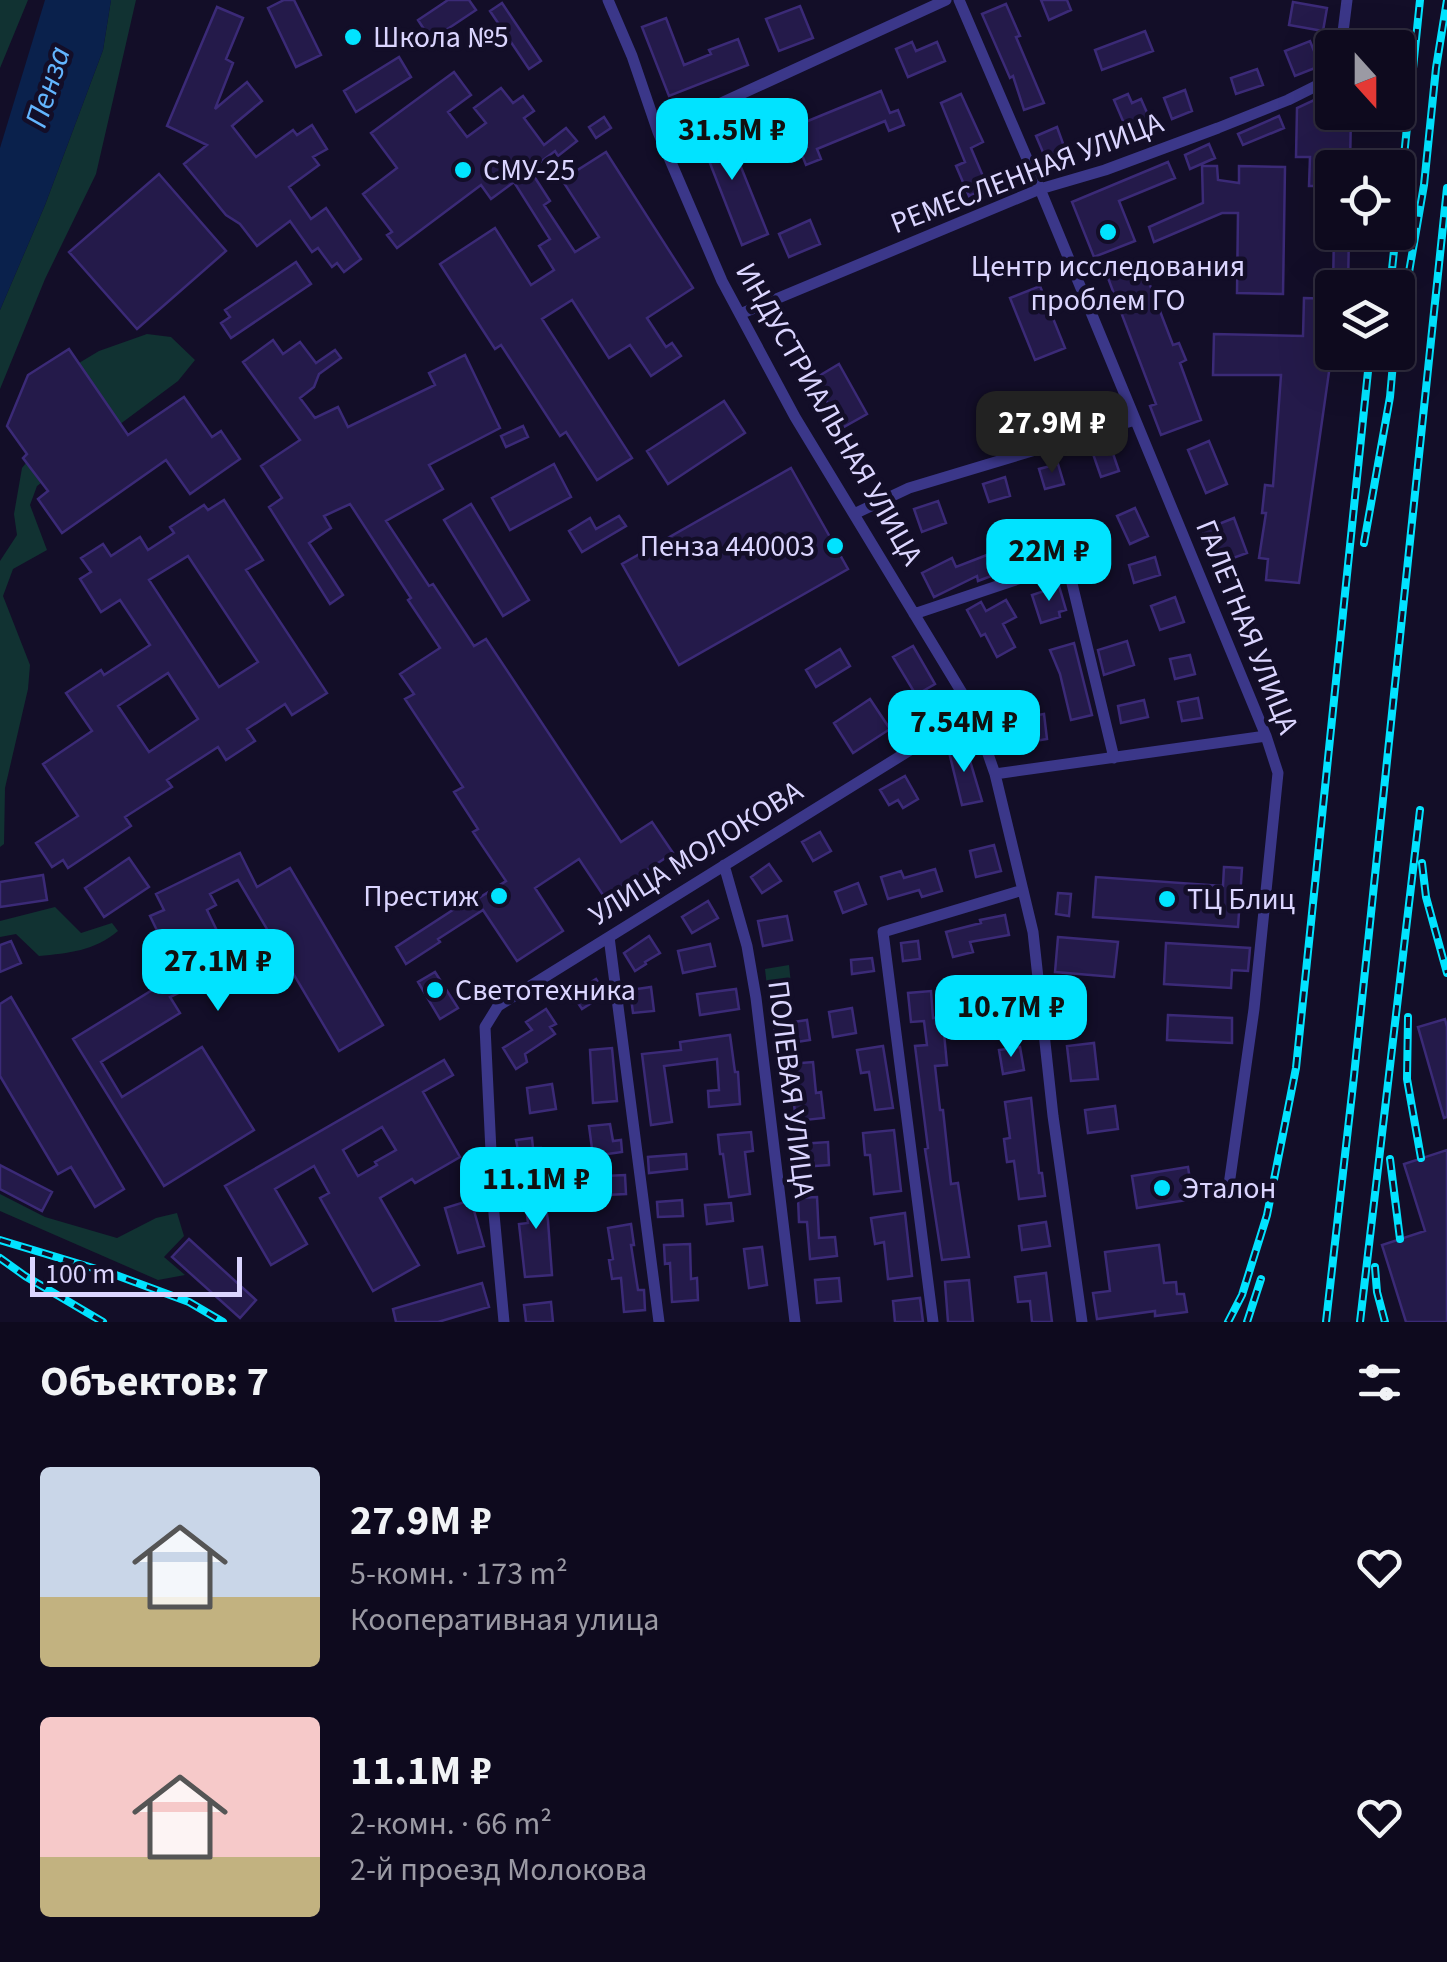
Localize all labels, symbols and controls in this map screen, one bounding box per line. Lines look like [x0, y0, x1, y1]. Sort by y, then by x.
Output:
place label: Школа №5 [373, 16, 509, 59]
marker: Школа №5 [342, 26, 364, 48]
north arrow [1315, 30, 1415, 130]
map controls [1315, 30, 1415, 370]
water label: Пенза [13, 40, 83, 134]
pin: 31.5M ₽ [640, 98, 824, 183]
street label: РЕМЕСЛЕННАЯ УЛИЦА [884, 101, 1170, 245]
text: 31.5M ₽ [678, 107, 786, 153]
place label: СМУ-25 [483, 149, 575, 192]
button: locate [1315, 150, 1415, 250]
marker: СМУ-25 [452, 159, 474, 181]
marker: Центр исследования проблем ГО [1097, 221, 1119, 243]
place label: Центр исследования проблем ГО [971, 245, 1245, 322]
street label: ИНДУСТРИАЛЬНАЯ УЛИЦА [725, 255, 934, 574]
button: layers [1315, 270, 1415, 370]
pin: 27.9M ₽ [960, 391, 1144, 476]
text: 27.9M ₽ [998, 400, 1106, 446]
street label: ГАЛЕТНАЯ УЛИЦА [1184, 513, 1310, 741]
pin: 22M ₽ [979, 519, 1119, 604]
place label: Пенза 440003 [640, 525, 815, 568]
text: 22M ₽ [1008, 528, 1090, 574]
marker: Пенза 440003 [824, 535, 846, 557]
pin: 7.54M ₽ [872, 690, 1056, 775]
text: 7.54M ₽ [910, 699, 1018, 745]
street label: УЛИЦА МОЛОКОВА [581, 770, 812, 936]
place label: Престиж [363, 875, 479, 918]
place label: ТЦ Блиц [1187, 878, 1296, 921]
marker: Престиж [488, 885, 510, 907]
marker: ТЦ Блиц [1156, 888, 1178, 910]
pin: 27.1M ₽ [126, 929, 310, 1014]
text: 27.1M ₽ [164, 938, 272, 984]
place label: Светотехника [455, 969, 636, 1012]
pin: 10.7M ₽ [919, 975, 1103, 1060]
street label: ПОЛЕВАЯ УЛИЦА [756, 978, 826, 1201]
marker: Светотехника [424, 979, 446, 1001]
text: 10.7M ₽ [957, 984, 1065, 1030]
pin: 11.1M ₽ [444, 1147, 628, 1232]
text: 11.1M ₽ [482, 1156, 590, 1202]
place label: Эталон [1182, 1167, 1276, 1210]
marker: Эталон [1151, 1177, 1173, 1199]
scale bar [30, 1252, 242, 1296]
text: 100 m [45, 1254, 116, 1294]
text: Объектов: 7 [40, 1352, 269, 1412]
icon: filters [1352, 1355, 1407, 1410]
text: 27.9M ₽ [350, 1491, 492, 1551]
icon: home [120, 1507, 240, 1627]
icon: heart [1352, 1540, 1407, 1595]
text: 5-комн. · 173 m² [350, 1551, 568, 1597]
text: Кооперативная улица [350, 1597, 660, 1643]
text: 11.1M ₽ [350, 1741, 492, 1801]
icon: home [120, 1757, 240, 1877]
icon: heart [1352, 1790, 1407, 1845]
text: 2-комн. · 66 m² [350, 1801, 552, 1847]
text: 2-й проезд Молокова [350, 1847, 647, 1893]

